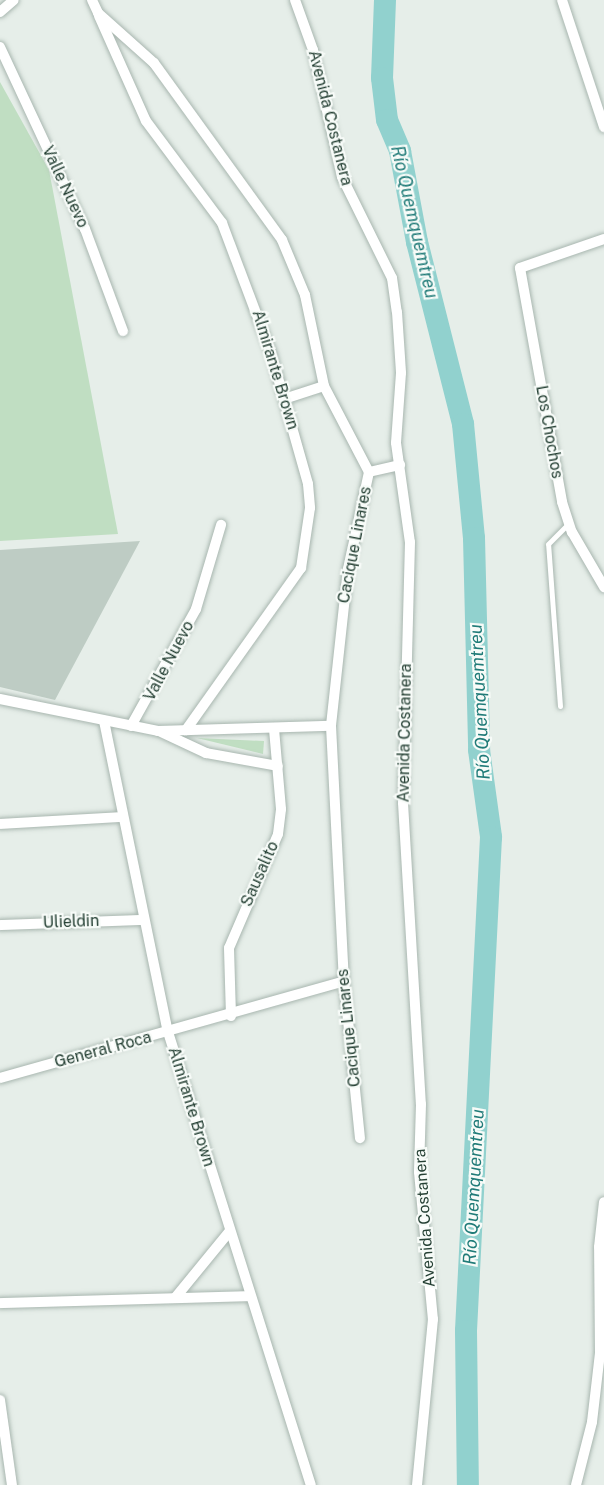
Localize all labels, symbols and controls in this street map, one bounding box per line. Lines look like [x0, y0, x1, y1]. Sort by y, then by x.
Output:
street label: Avenida Costanera [304, 48, 356, 188]
street label: Valle Nuevo [38, 143, 92, 231]
water label: Río Quemquemtreu [386, 143, 442, 301]
street label: Almirante Brown [248, 308, 302, 432]
street label: Los Chochos [531, 384, 567, 480]
street label: Cacique Linares [334, 485, 376, 605]
street label: Valle Nuevo [140, 618, 198, 704]
water label: Río Quemquemtreu [465, 623, 495, 781]
street label: Avenida Costanera [394, 663, 416, 803]
street label: Sausalito [237, 838, 283, 910]
street label: Ulieldin [42, 911, 100, 933]
street label: Cacique Linares [333, 968, 365, 1088]
street label: General Roca [52, 1028, 154, 1072]
street label: Almirante Brown [164, 1045, 218, 1169]
water label: Río Quemquemtreu [459, 1108, 489, 1266]
street label: Avenida Costanera [411, 1148, 439, 1288]

